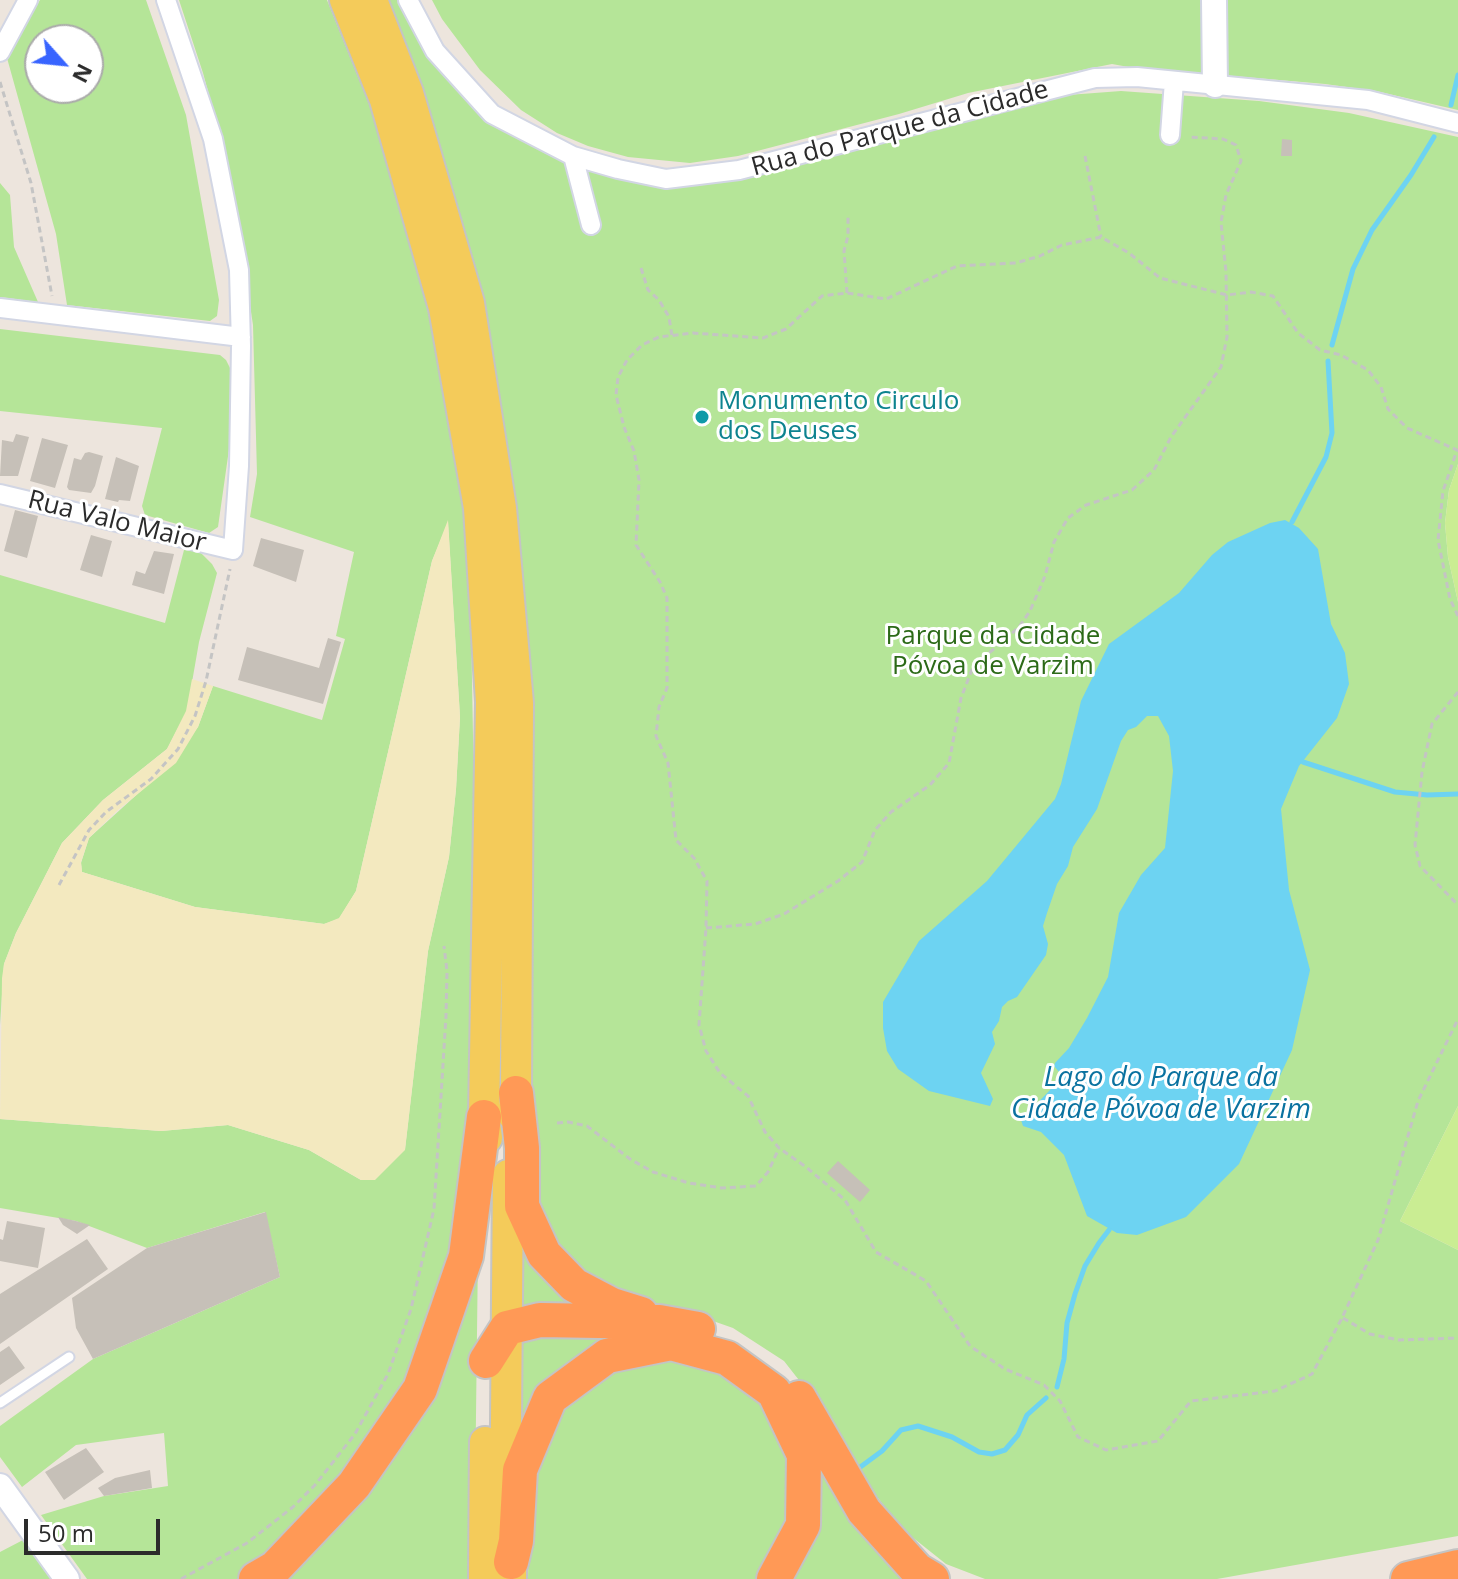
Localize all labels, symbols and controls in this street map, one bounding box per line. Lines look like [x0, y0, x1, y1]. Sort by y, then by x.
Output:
north arrow [24, 24, 104, 104]
text: N [66, 59, 101, 89]
street label: Rua do Parque da Cidade [748, 74, 1052, 184]
place label: Monumento Circulo dos Deuses [718, 386, 959, 448]
marker: Monumento Circulo dos Deuses [693, 408, 711, 426]
street label: Rua Valo Maior [25, 485, 209, 559]
park label: Parque da Cidade Póvoa de Varzim [886, 621, 1100, 682]
water label: Lago do Parque da Cidade Póvoa de Varzim [1011, 1061, 1311, 1127]
scale bar [28, 1503, 164, 1553]
text: 50 m [38, 1516, 94, 1549]

